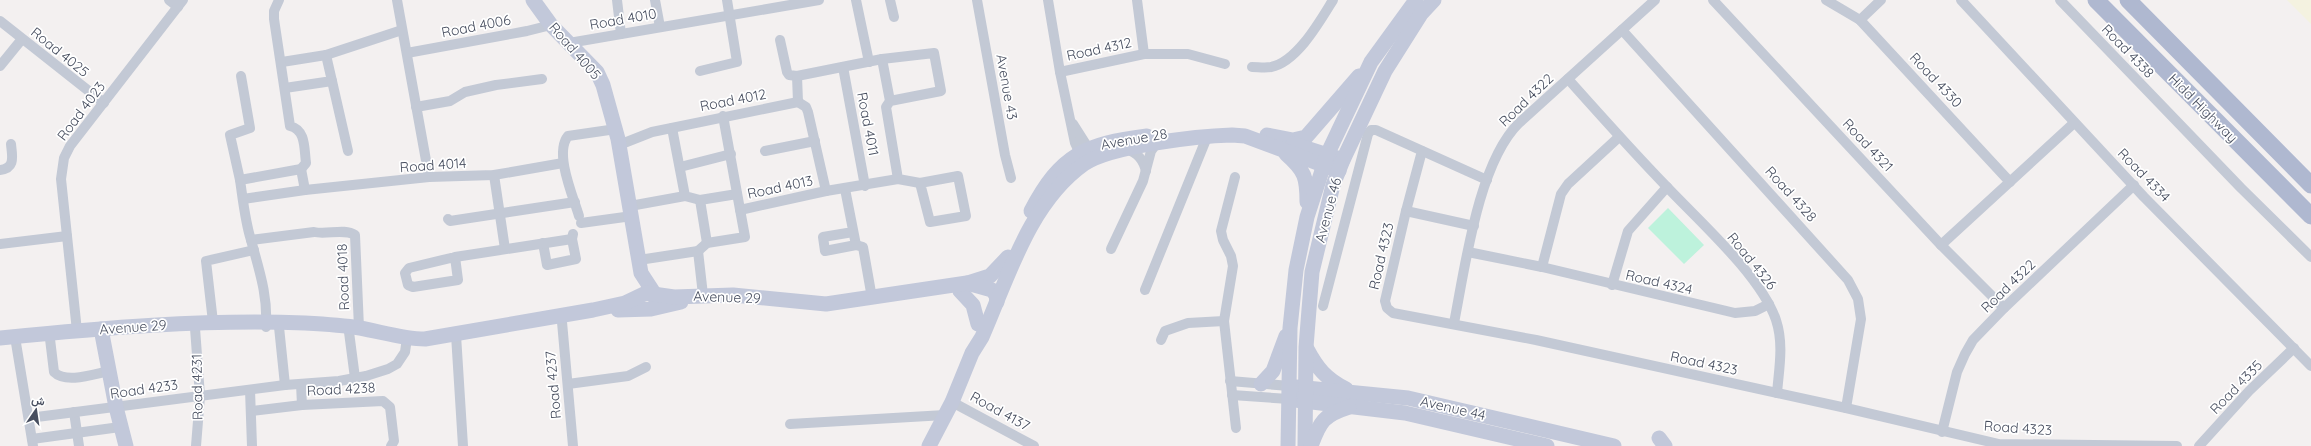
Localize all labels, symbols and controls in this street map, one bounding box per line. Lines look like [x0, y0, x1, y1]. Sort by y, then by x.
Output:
street label: Road 4010 [588, 4, 658, 34]
street label: Road 4006 [440, 10, 513, 42]
street label: Road 4005 [545, 19, 605, 83]
street label: Road 4338 [2098, 20, 2158, 82]
street label: Road 4025 [27, 23, 93, 81]
street label: Road 4312 [1065, 33, 1133, 65]
street label: Road 4330 [1906, 49, 1966, 111]
street label: Avenue 43 [992, 53, 1022, 121]
street label: Road 4322 [1495, 69, 1557, 130]
street label: Hidd Highway [2165, 70, 2241, 146]
street label: Road 4023 [53, 78, 109, 144]
street label: Road 4012 [698, 85, 768, 115]
street label: Road 4011 [853, 91, 883, 157]
street label: Road 4321 [1839, 115, 1897, 175]
street label: Avenue 28 [1099, 124, 1169, 154]
street label: Road 4334 [2114, 144, 2174, 206]
street label: Road 4014 [399, 154, 467, 176]
street label: Road 4328 [1761, 162, 1821, 226]
street label: Road 4013 [745, 171, 815, 203]
street label: Avenue 46 [1311, 175, 1345, 245]
street label: Road 4323 [1365, 221, 1397, 291]
street label: Road 4326 [1723, 229, 1781, 294]
street label: Road 4018 [333, 243, 353, 311]
street label: Road 4322 [1977, 255, 2039, 316]
street label: Road 4324 [1624, 266, 1694, 298]
street label: Avenue 29 [693, 287, 761, 307]
street label: Avenue 29 [99, 316, 167, 338]
street label: Road 4323 [1669, 347, 1739, 379]
street label: Road 4237 [541, 350, 565, 420]
street label: Road 4231 [187, 354, 207, 420]
street label: Road 4335 [2206, 356, 2266, 418]
street label: Road 4233 [109, 375, 179, 403]
street label: Road 4238 [306, 378, 376, 400]
street label: Road 4137 [967, 387, 1033, 435]
north arrow [16, 390, 56, 430]
text: ش [30, 392, 46, 409]
street label: Avenue 44 [1419, 392, 1487, 424]
street label: Road 4323 [1983, 417, 2053, 439]

